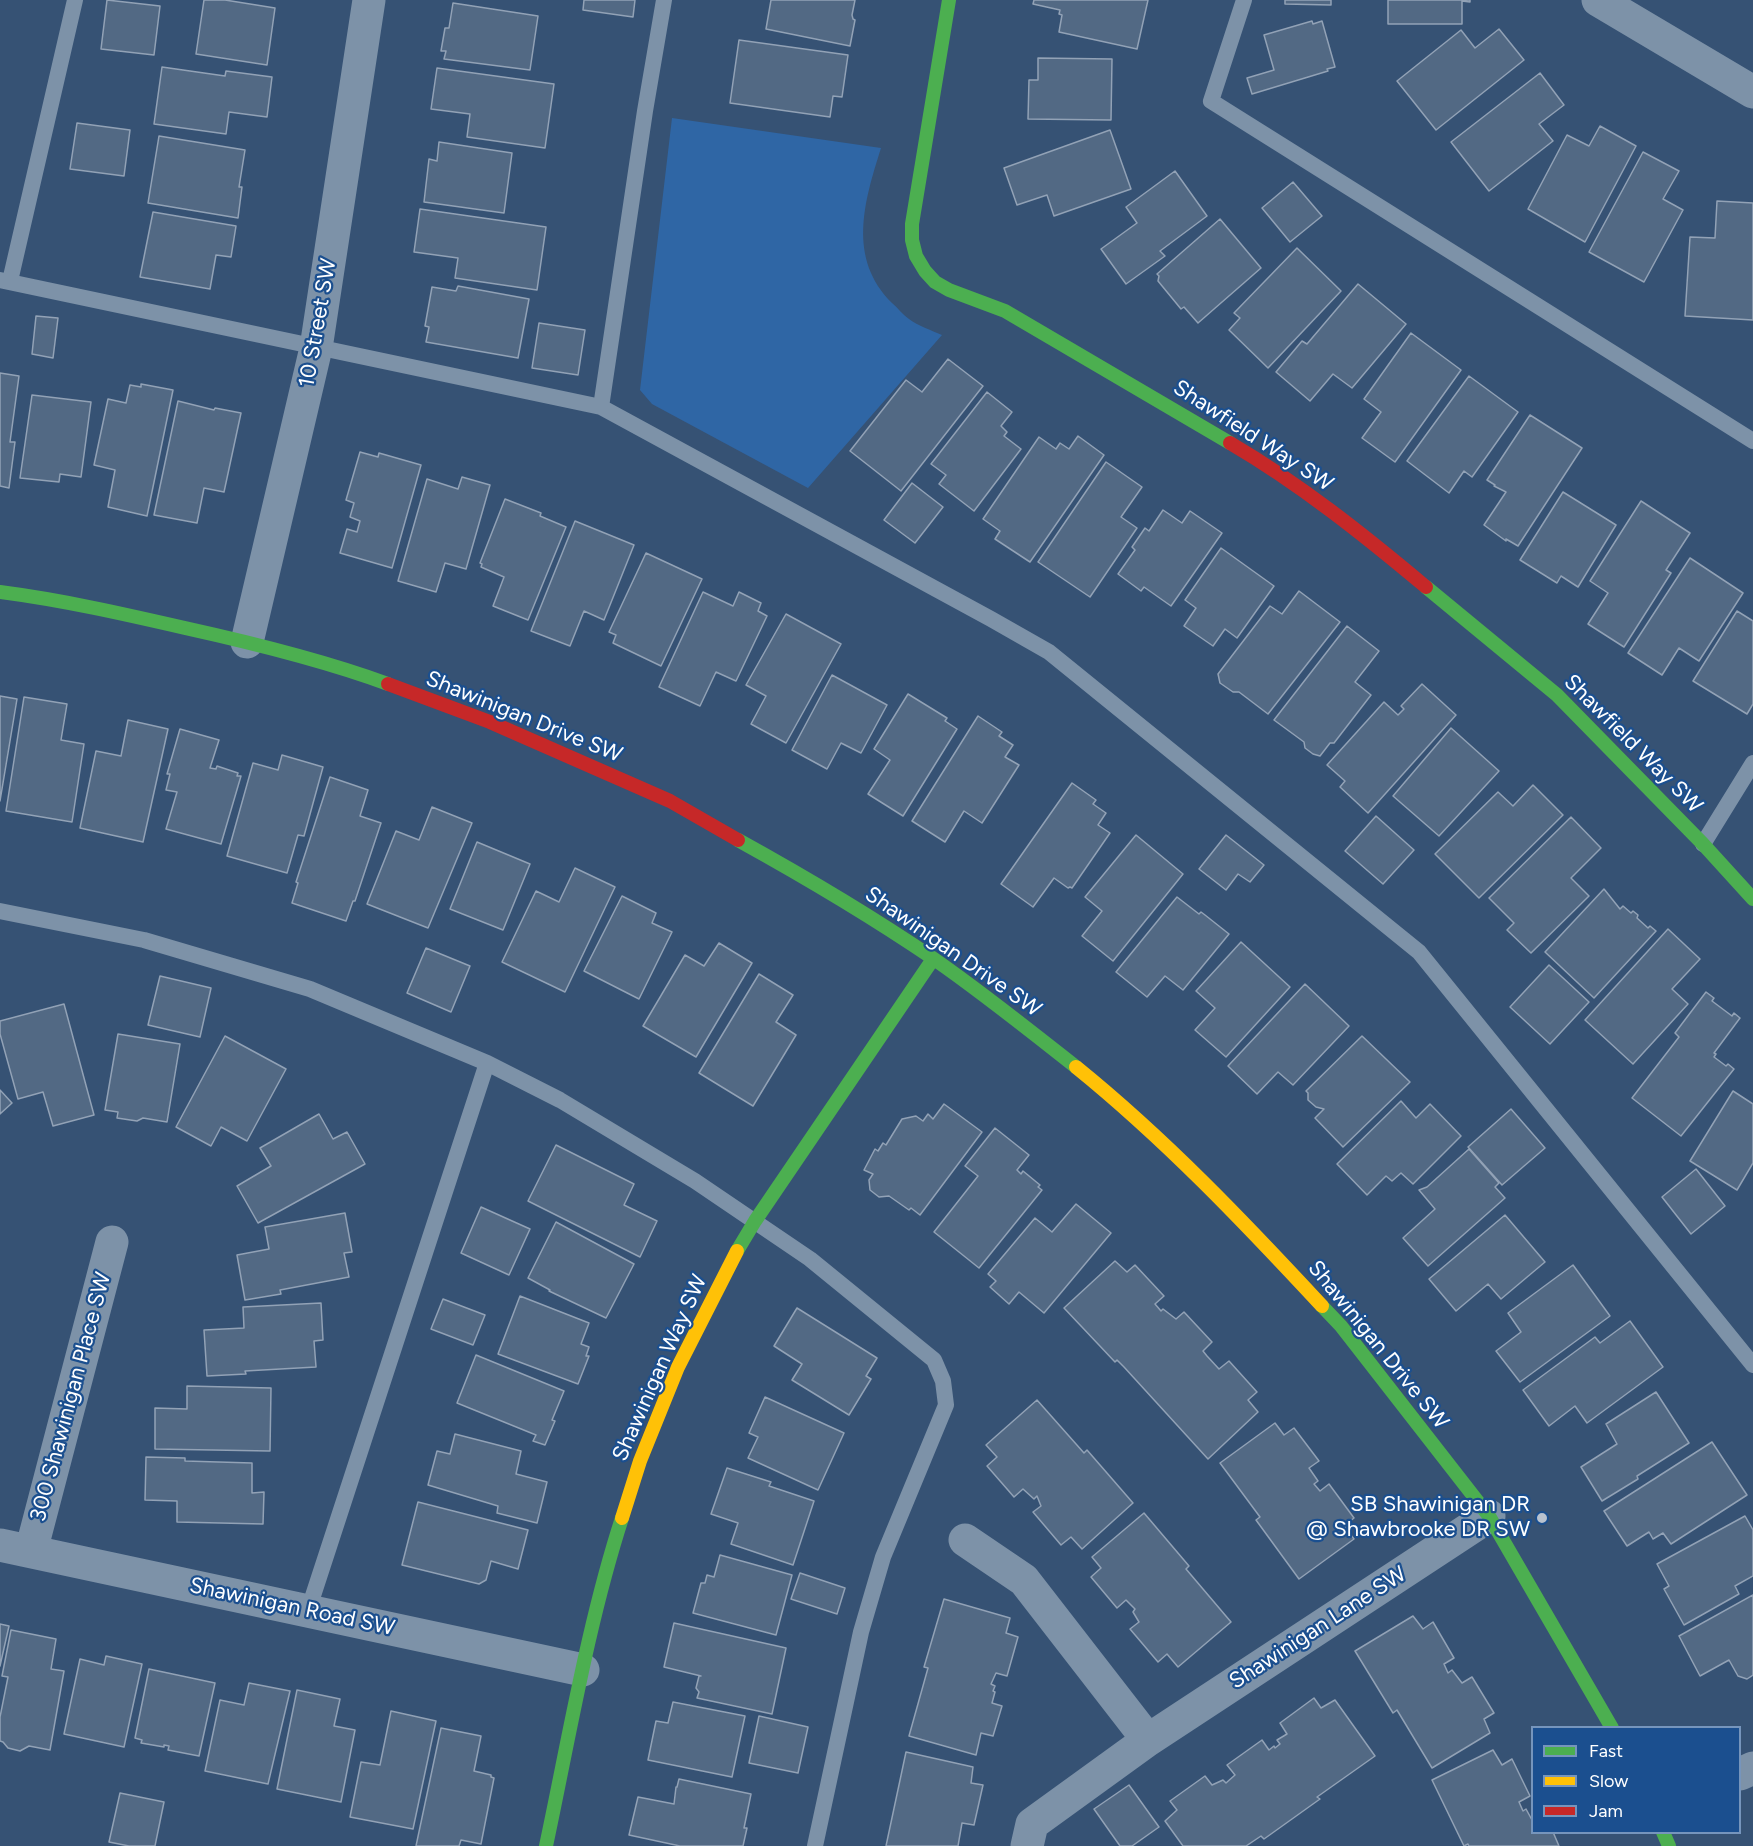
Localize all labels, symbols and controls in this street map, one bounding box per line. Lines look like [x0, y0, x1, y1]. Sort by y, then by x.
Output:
street label: 10 Street SW [294, 257, 342, 389]
street label: Shawfield Way SW [1168, 374, 1338, 498]
street label: Shawinigan Drive SW [422, 666, 626, 768]
street label: Shawfield Way SW [1558, 669, 1708, 819]
street label: Shawinigan Drive SW [860, 881, 1046, 1023]
street label: Shawinigan Drive SW [1302, 1255, 1454, 1435]
street label: 300 Shawinigan Place SW [25, 1270, 117, 1524]
street label: Shawinigan Way SW [607, 1271, 713, 1465]
place label: SB Shawinigan DR @ Shawbrooke DR SW [1306, 1492, 1530, 1544]
marker: SB Shawinigan DR @ Shawbrooke DR SW [1535, 1511, 1549, 1525]
street label: Shawinigan Lane SW [1225, 1561, 1411, 1695]
street label: Shawinigan Road SW [187, 1572, 397, 1642]
legend [1531, 1726, 1741, 1834]
text: Fast [1589, 1740, 1623, 1762]
text: Slow [1589, 1770, 1628, 1792]
text: Jam [1589, 1800, 1623, 1822]

